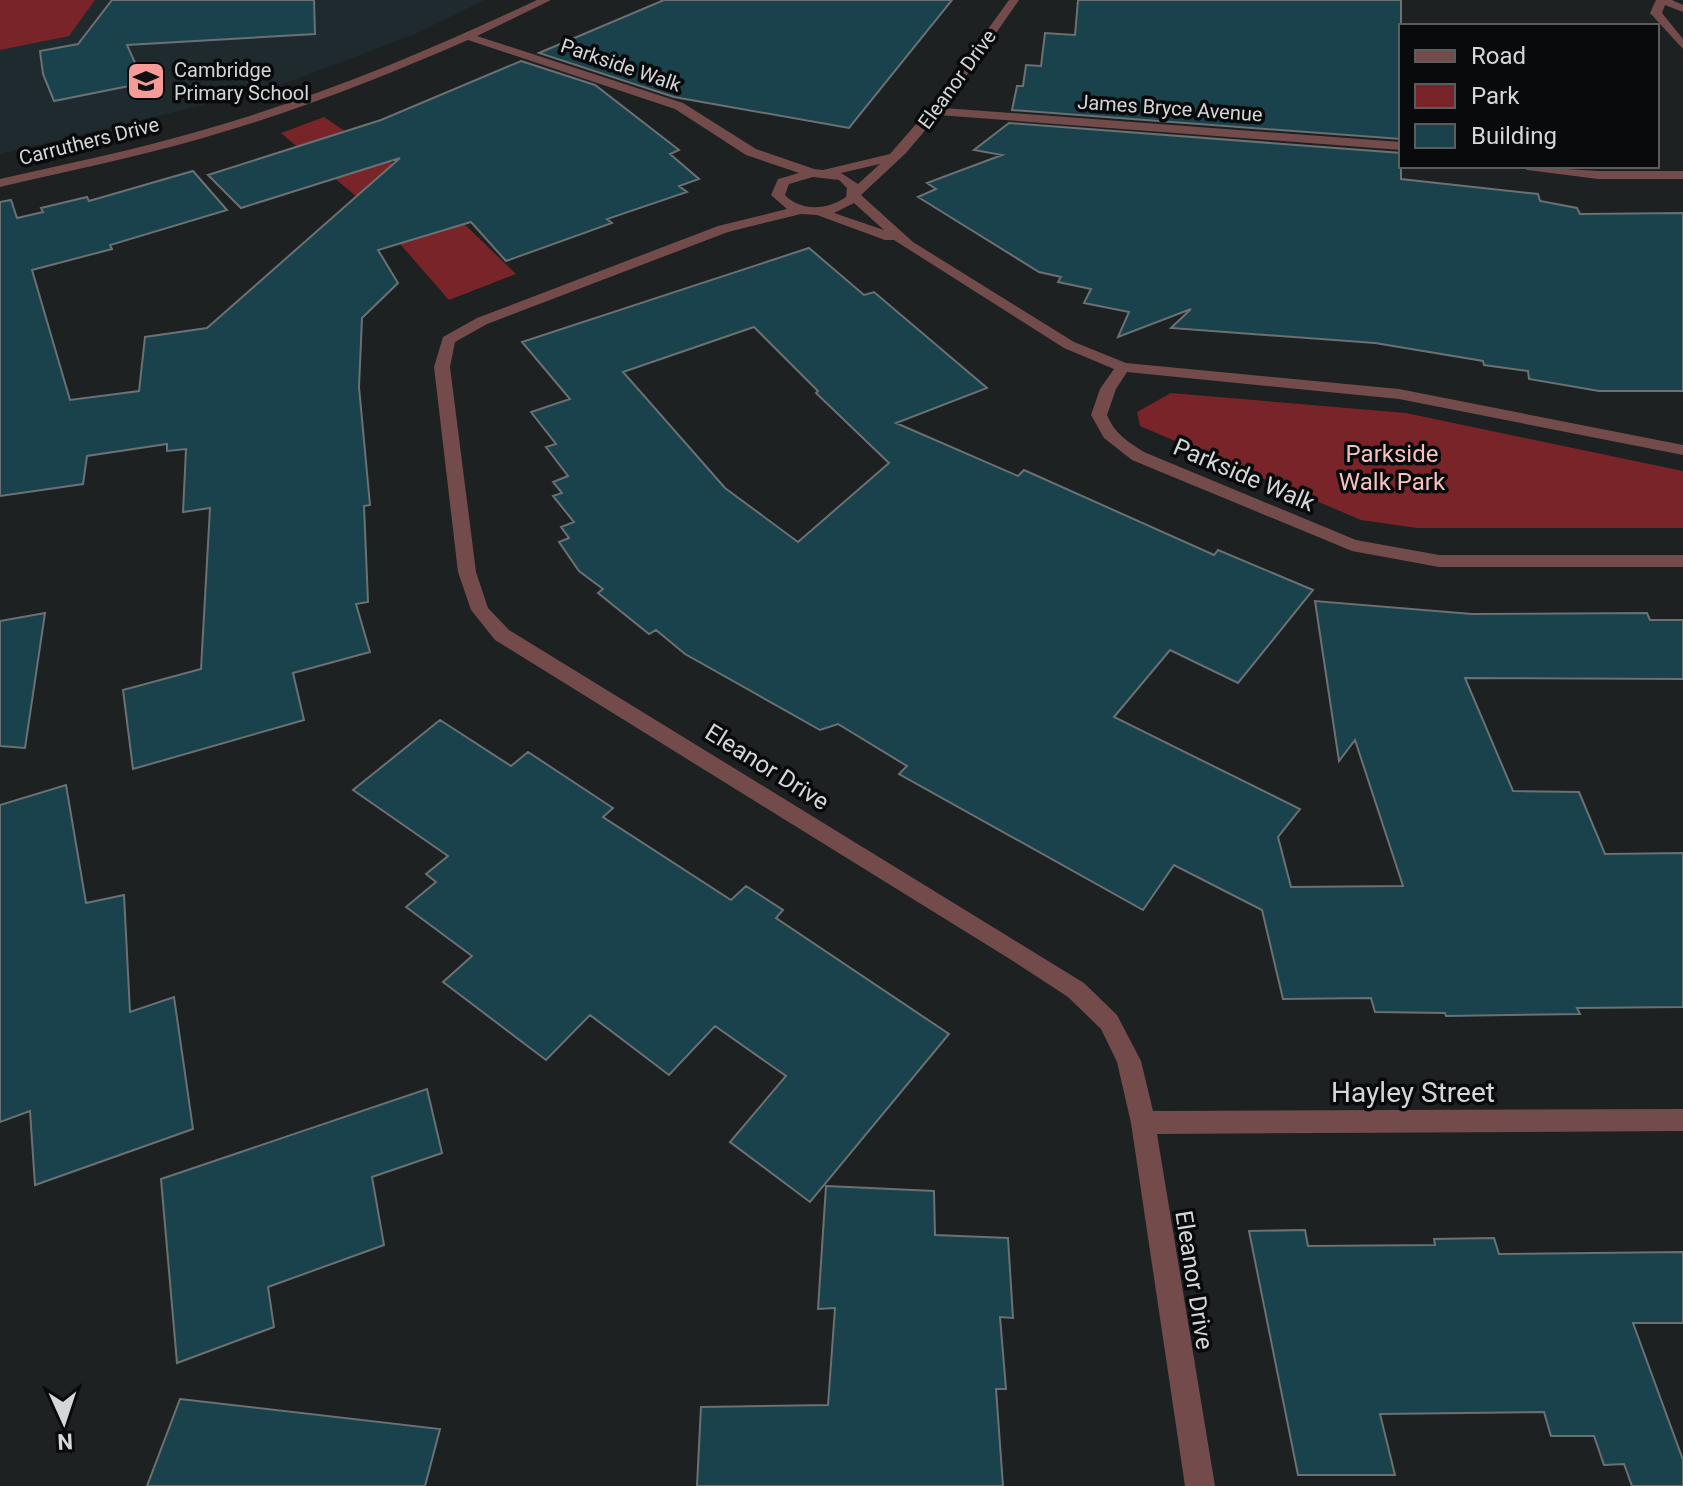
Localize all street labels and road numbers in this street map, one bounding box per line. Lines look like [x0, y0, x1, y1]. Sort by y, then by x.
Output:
street label: Eleanor Drive [913, 25, 1001, 133]
street label: Parkside Walk [558, 33, 685, 97]
street label: James Bryce Avenue [1077, 90, 1263, 126]
street label: Carruthers Drive [16, 112, 162, 170]
street label: Parkside Walk [1169, 433, 1320, 518]
street label: Eleanor Drive [700, 718, 834, 816]
street label: Hayley Street [1331, 1076, 1495, 1109]
street label: Eleanor Drive [1169, 1209, 1219, 1351]

